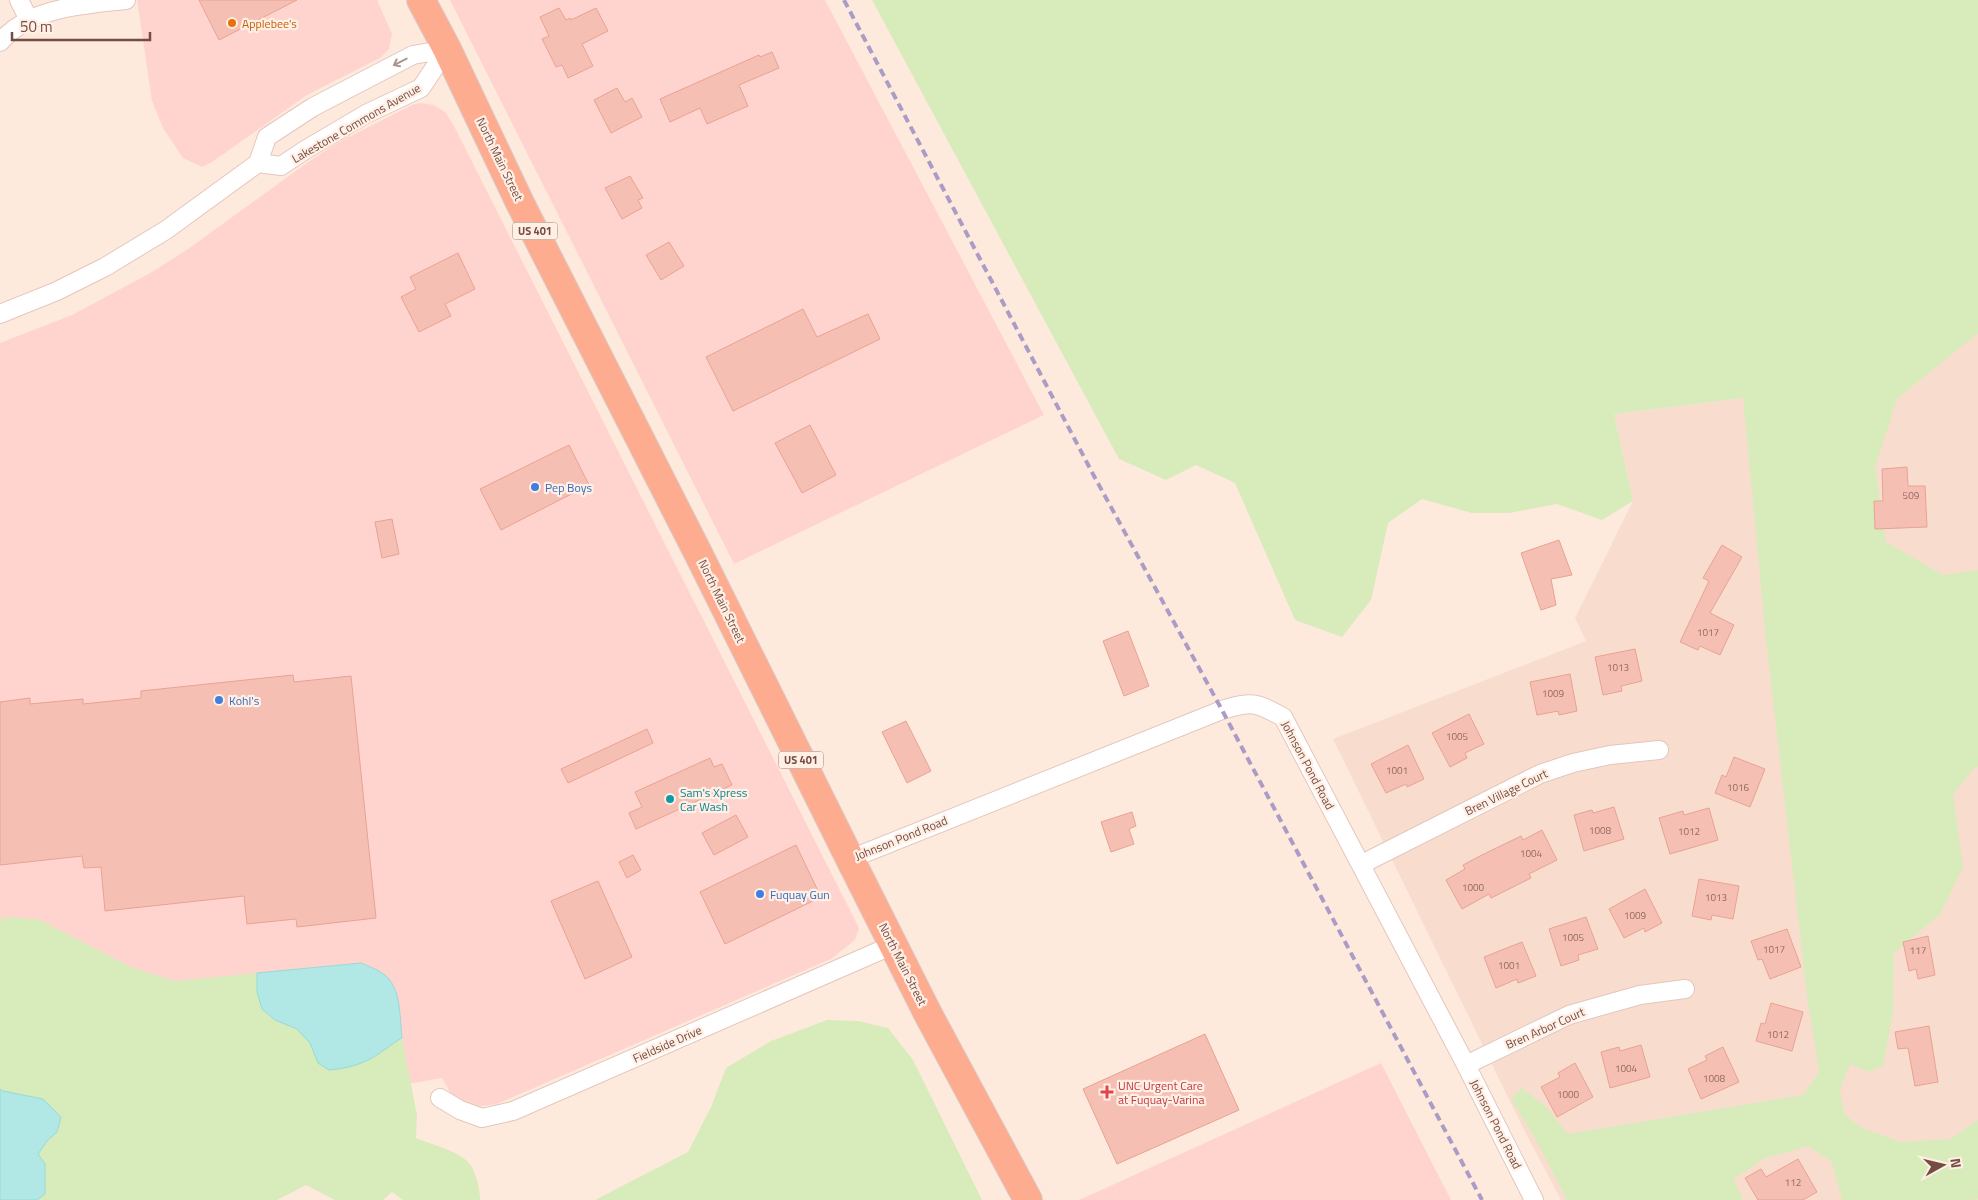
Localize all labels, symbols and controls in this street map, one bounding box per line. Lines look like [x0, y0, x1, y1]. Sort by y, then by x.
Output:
scale bar [12, 10, 150, 42]
place label: Applebee's [242, 14, 297, 33]
text: 50 m [20, 15, 53, 38]
marker: Applebee's [226, 17, 238, 29]
one-way arrow [393, 58, 408, 67]
street label: Lakestone Commons Avenue [288, 78, 424, 168]
street label: North Main Street [472, 114, 529, 205]
road number: US 401 [512, 222, 558, 240]
place label: Pep Boys [545, 478, 592, 497]
marker: Pep Boys [529, 481, 541, 493]
house number: 509 [1903, 488, 1920, 503]
street label: North Main Street [694, 556, 751, 647]
house number: 1017 [1697, 625, 1719, 640]
house number: 1013 [1607, 660, 1629, 675]
house number: 1009 [1542, 686, 1565, 701]
place label: Kohl's [229, 691, 260, 710]
marker: Kohl's [213, 694, 225, 706]
street label: Johnson Pond Road [1277, 717, 1339, 813]
house number: 1005 [1446, 729, 1469, 744]
road number: US 401 [778, 752, 824, 768]
house number: 1001 [1386, 763, 1408, 778]
street label: Bren Village Court [1461, 763, 1551, 820]
house number: 1016 [1727, 780, 1750, 795]
place label: Sam's Xpress Car Wash [680, 783, 748, 816]
marker: Sam's Xpress Car Wash [664, 793, 676, 805]
street label: Johnson Pond Road [852, 811, 950, 865]
house number: 1008 [1589, 823, 1612, 838]
house number: 1012 [1678, 824, 1700, 839]
house number: 1004 [1520, 846, 1543, 861]
house number: 1000 [1462, 880, 1485, 895]
place label: Fuquay Gun [770, 885, 830, 904]
marker: Fuquay Gun [754, 888, 766, 900]
house number: 1013 [1705, 890, 1727, 905]
house number: 1009 [1624, 908, 1647, 923]
street label: North Main Street [874, 919, 932, 1009]
house number: 1005 [1562, 930, 1585, 945]
house number: 1017 [1763, 942, 1785, 957]
house number: 117 [1910, 943, 1926, 958]
house number: 1001 [1498, 958, 1520, 973]
street label: Bren Arbor Court [1502, 1002, 1588, 1054]
street label: Fieldside Drive [630, 1020, 704, 1068]
house number: 1012 [1767, 1027, 1789, 1042]
house number: 1004 [1615, 1061, 1638, 1076]
house number: 1008 [1703, 1071, 1726, 1086]
place label: UNC Urgent Care at Fuquay-Varina [1118, 1076, 1204, 1109]
street label: Johnson Pond Road [1465, 1076, 1527, 1172]
marker: UNC Urgent Care at Fuquay-Varina [1100, 1085, 1114, 1099]
house number: 1000 [1557, 1087, 1580, 1102]
north arrow [1918, 1140, 1968, 1190]
text: N [1945, 1157, 1967, 1169]
house number: 112 [1785, 1175, 1801, 1190]

